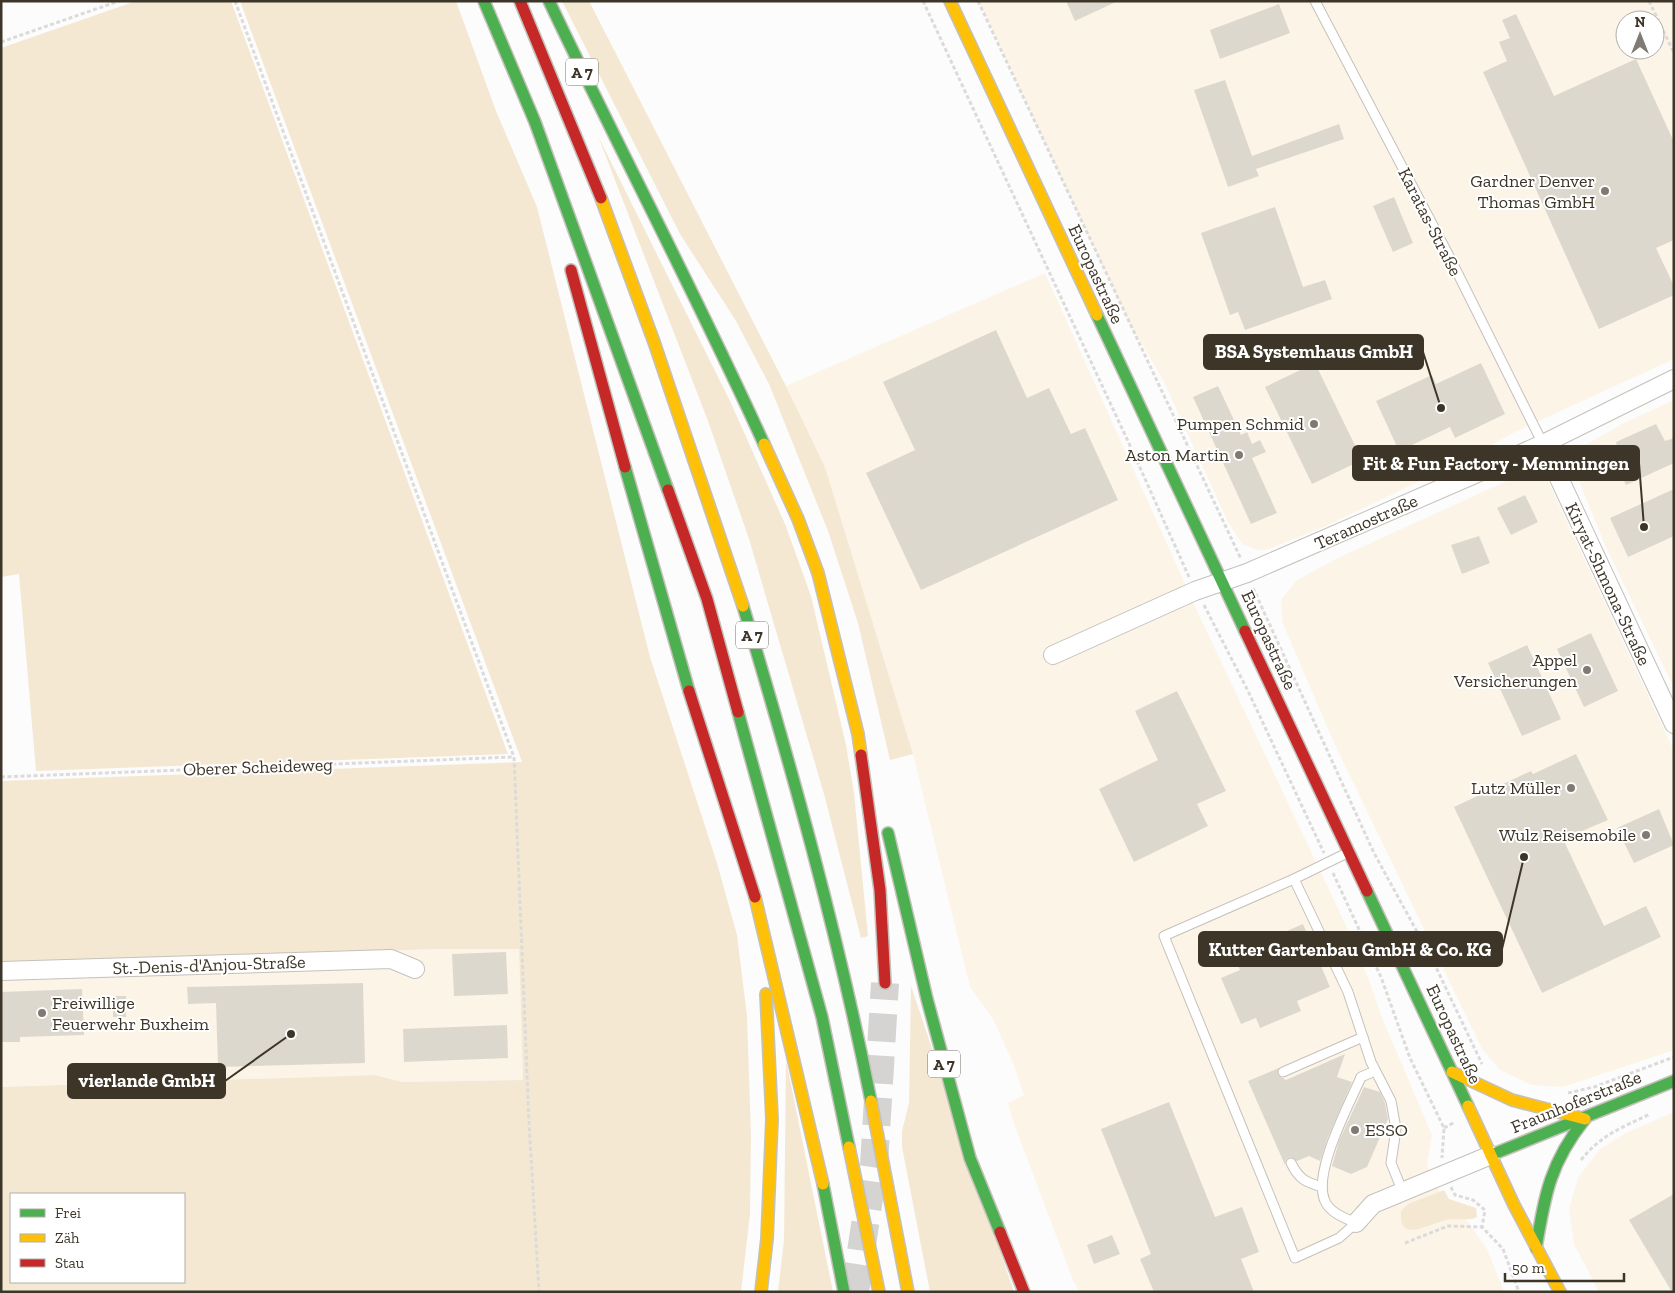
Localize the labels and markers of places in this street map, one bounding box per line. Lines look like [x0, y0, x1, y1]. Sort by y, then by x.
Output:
place label: Gardner Denver Thomas GmbH [1470, 170, 1595, 213]
marker: Gardner Denver Thomas GmbH [1599, 185, 1611, 197]
callout: BSA Systemhaus GmbH [1204, 335, 1423, 369]
place label: Pumpen Schmid [1177, 413, 1304, 435]
marker: Pumpen Schmid [1308, 418, 1320, 430]
place label: Aston Martin [1125, 444, 1230, 466]
callout: Fit & Fun Factory - Memmingen [1353, 446, 1639, 480]
marker: Aston Martin [1233, 449, 1245, 461]
place label: Appel Versicherungen [1453, 649, 1578, 692]
marker: Appel Versicherungen [1581, 664, 1593, 676]
place label: Lutz Müller [1471, 777, 1561, 799]
marker: Lutz Müller [1565, 782, 1577, 794]
place label: Wulz Reisemobile [1499, 824, 1636, 846]
marker: Wulz Reisemobile [1640, 829, 1652, 841]
callout: Kutter Gartenbau GmbH & Co. KG [1199, 932, 1502, 966]
place label: Freiwillige Feuerwehr Buxheim [52, 992, 210, 1035]
marker: Freiwillige Feuerwehr Buxheim [36, 1007, 48, 1019]
callout: vierlande GmbH [68, 1064, 225, 1098]
place label: ESSO [1365, 1119, 1408, 1141]
marker: ESSO [1349, 1124, 1361, 1136]

